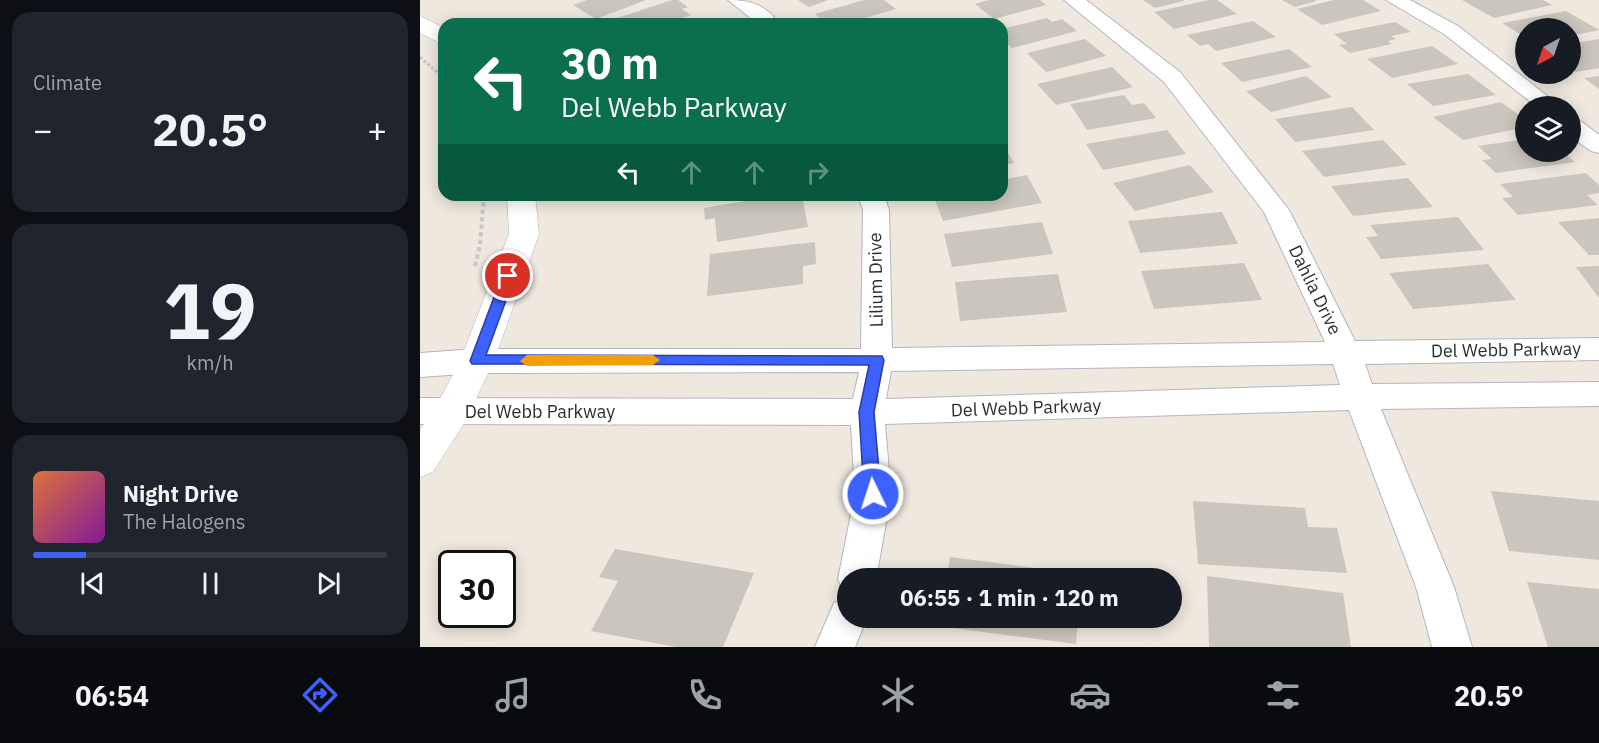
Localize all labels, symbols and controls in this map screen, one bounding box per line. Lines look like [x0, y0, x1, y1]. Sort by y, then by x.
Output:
north arrow [1515, 18, 1581, 84]
map controls [1515, 18, 1581, 162]
text: 30 m [561, 36, 659, 91]
icon: left [462, 42, 540, 120]
text: Climate [33, 69, 102, 96]
text: Del Webb Parkway [561, 89, 787, 124]
button: layers [1515, 96, 1581, 162]
text: 20.5° [152, 100, 268, 158]
text: − [33, 108, 53, 151]
text: + [367, 108, 387, 151]
icon: left [612, 156, 645, 189]
icon: ahead [675, 156, 708, 189]
icon: ahead [738, 156, 771, 189]
icon: right [801, 156, 834, 189]
street label: Lilium Drive [863, 232, 888, 328]
street label: Dahlia Drive [1284, 241, 1347, 338]
pin [482, 250, 533, 301]
text: 19 [163, 259, 257, 360]
icon: arrive [491, 259, 524, 292]
street label: Del Webb Parkway [1431, 337, 1581, 362]
text: km/h [186, 349, 234, 376]
street label: Del Webb Parkway [950, 393, 1102, 422]
street label: Del Webb Parkway [465, 400, 615, 423]
position arrow [841, 462, 905, 526]
text: Night Drive [123, 479, 239, 508]
text: The Halogens [123, 508, 245, 535]
speed limit sign: 30 [438, 550, 516, 628]
icon: previous [76, 567, 109, 600]
icon: pause [194, 567, 227, 600]
icon: next [312, 567, 345, 600]
text: 06:55 · 1 min · 120 m [900, 583, 1119, 612]
icon: directions [299, 674, 341, 716]
icon: music [492, 674, 534, 716]
icon: phone [684, 674, 726, 716]
icon: climate [877, 674, 919, 716]
icon: car [1069, 674, 1111, 716]
icon: filters [1262, 674, 1304, 716]
text: 06:54 [75, 678, 149, 713]
text: 20.5° [1454, 678, 1524, 713]

